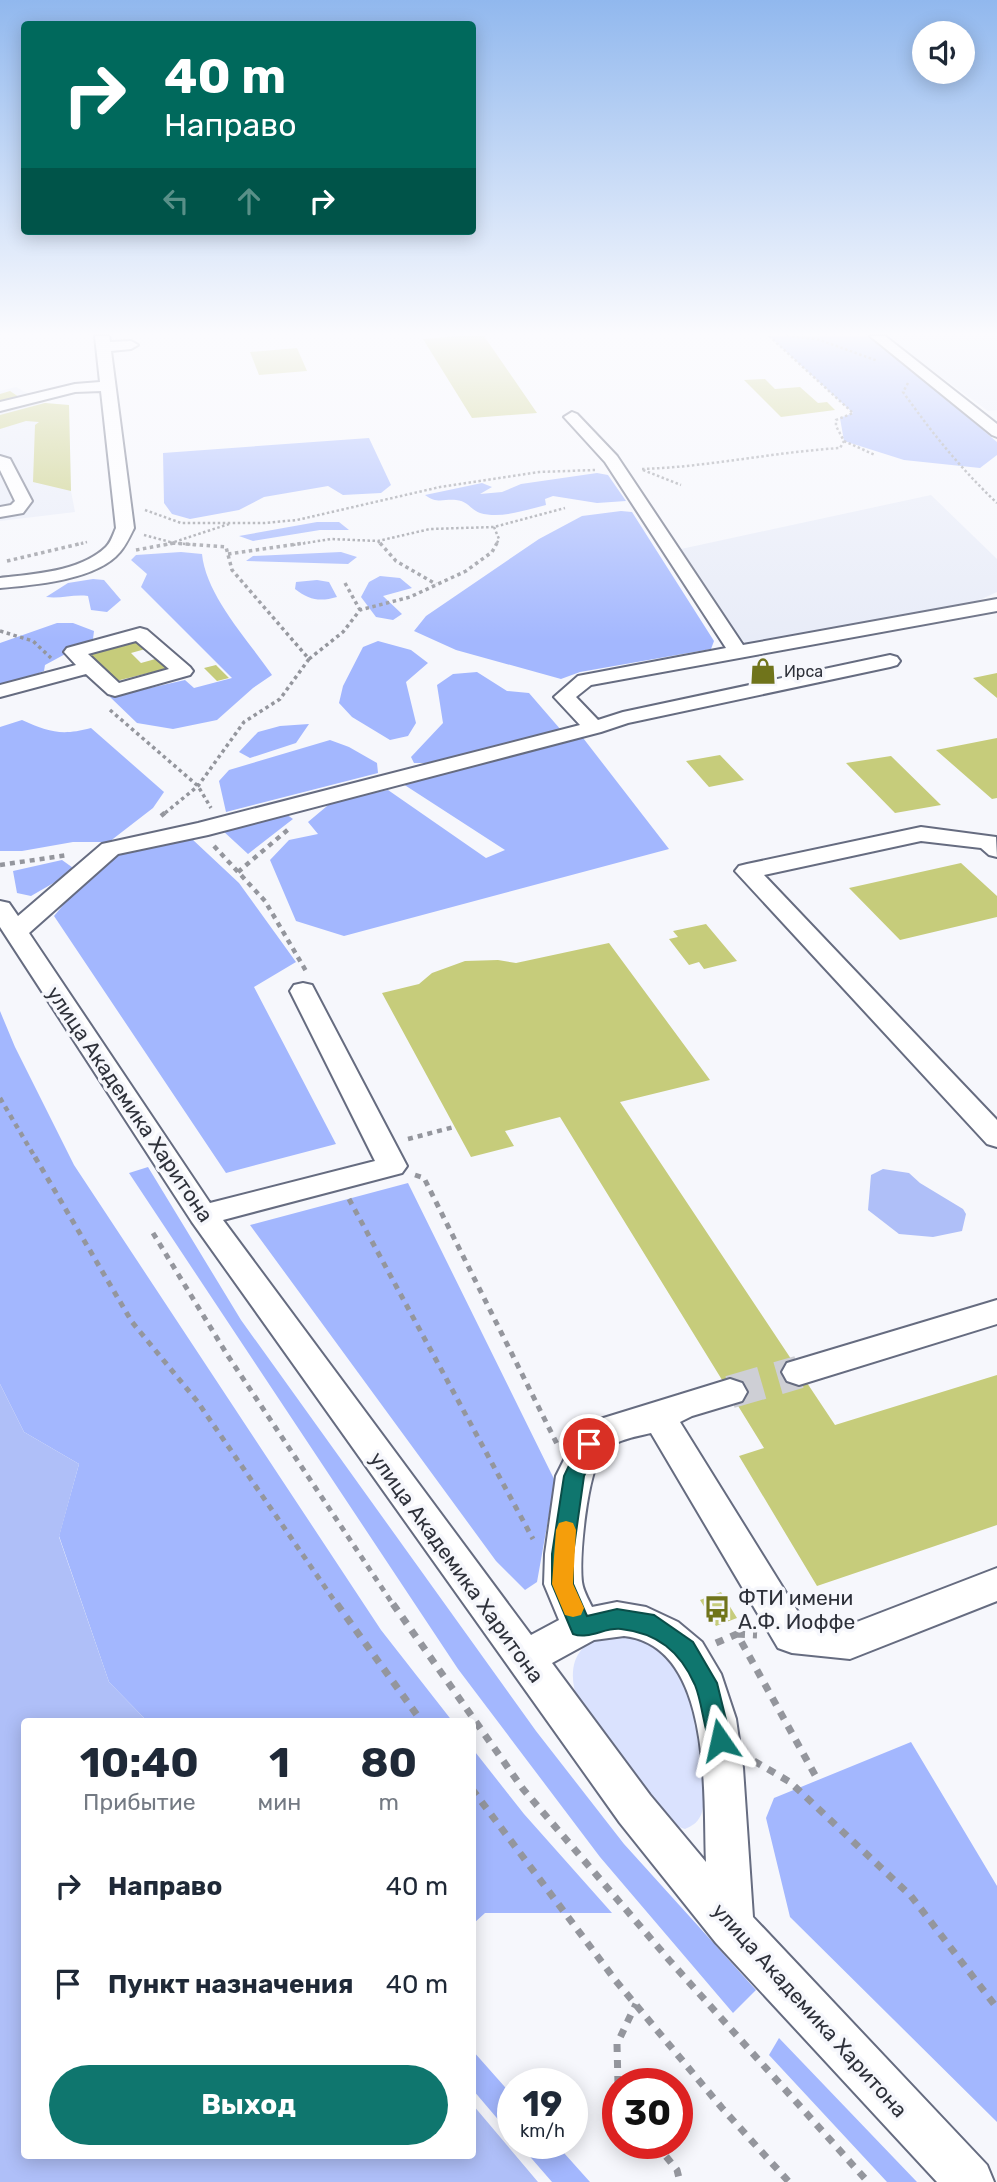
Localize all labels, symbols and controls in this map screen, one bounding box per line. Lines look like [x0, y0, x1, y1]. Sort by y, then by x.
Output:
map controls [912, 21, 975, 84]
button: sound [912, 21, 975, 84]
text: 40 m [164, 47, 286, 105]
icon: right [49, 49, 140, 140]
text: Направо [164, 106, 297, 144]
icon: left [157, 182, 195, 220]
icon: ahead [230, 182, 268, 220]
icon: right [303, 182, 341, 220]
shop icon: Ирса [748, 656, 778, 686]
place label: Ирса [784, 662, 823, 681]
street label: улица Академика Харитона [42, 981, 218, 1227]
pin [559, 1414, 619, 1474]
icon: arrive [570, 1425, 608, 1463]
street label: улица Академика Харитона [365, 1447, 549, 1687]
place label: ФТИ имени А.Ф. Иоффе [738, 1585, 855, 1634]
bus stop icon: ФТИ имени А.Ф. Иоффе [702, 1594, 732, 1624]
position arrow [683, 1703, 757, 1777]
text: 10:40 [80, 1738, 199, 1788]
text: 1 [269, 1738, 290, 1788]
text: 80 [360, 1738, 417, 1788]
text: Прибытие [83, 1788, 196, 1816]
text: мин [258, 1788, 301, 1816]
text: m [378, 1788, 399, 1816]
icon: right [49, 1867, 87, 1905]
text: Направо [108, 1871, 222, 1902]
text: 40 m [386, 1871, 448, 1902]
street label: улица Академика Харитона [707, 1898, 913, 2122]
icon: arrive [49, 1965, 87, 2003]
text: Пункт назначения [108, 1969, 353, 2000]
text: 40 m [386, 1969, 448, 2000]
button: Выход [49, 2065, 448, 2145]
speed limit sign: 30 [602, 2068, 693, 2159]
text: 19 [523, 2083, 562, 2125]
text: km/h [520, 2120, 565, 2142]

